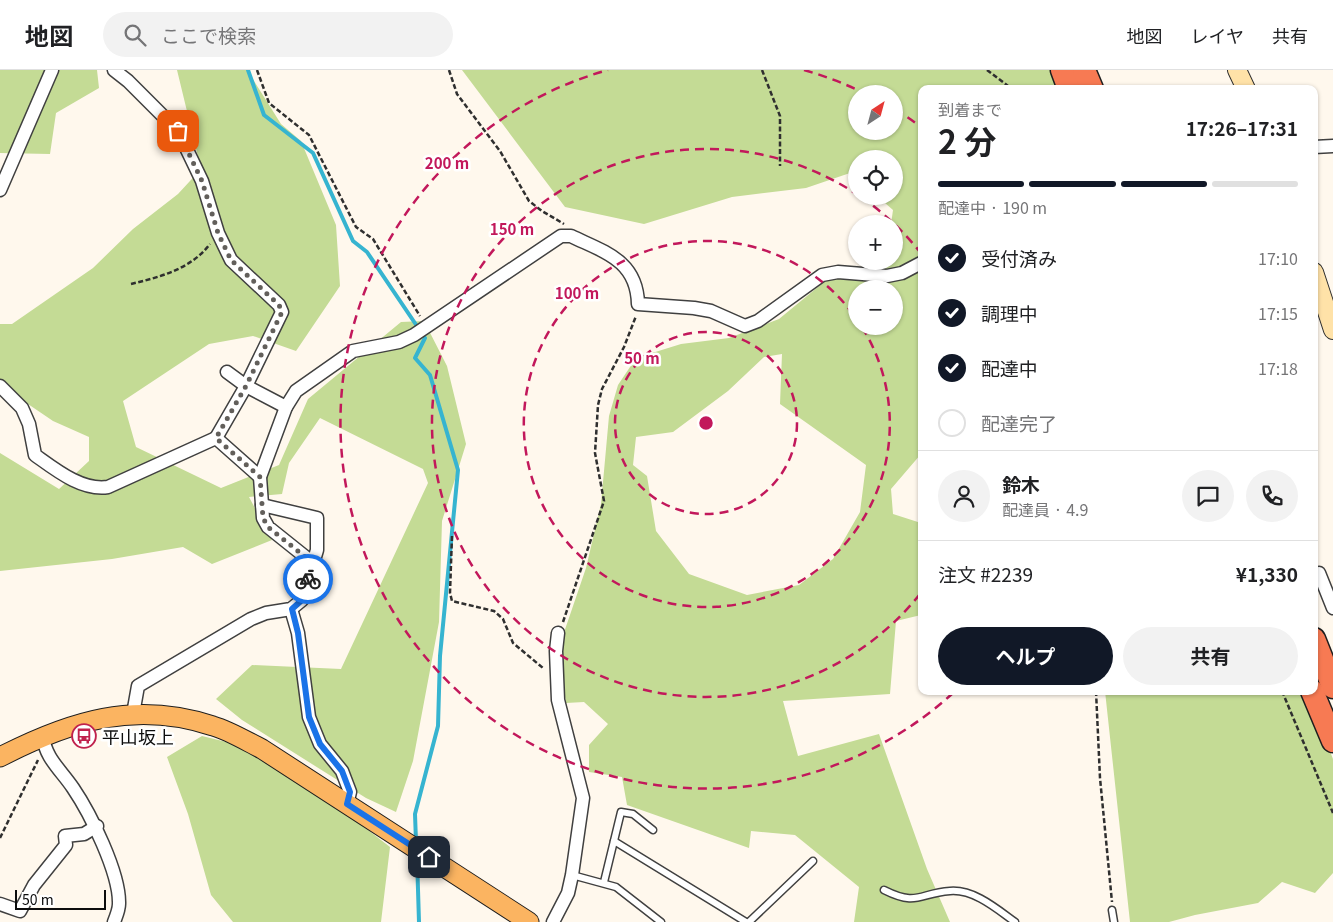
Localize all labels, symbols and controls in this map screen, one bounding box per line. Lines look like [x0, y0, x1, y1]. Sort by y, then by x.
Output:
search box [103, 12, 453, 57]
text: 地図 [25, 17, 73, 52]
icon: search [121, 21, 149, 49]
text: ここで検索 [161, 21, 256, 48]
text: 地図 [1127, 22, 1163, 48]
text: レイヤ [1191, 22, 1244, 48]
text: 共有 [1272, 22, 1308, 48]
north arrow [848, 85, 902, 140]
map controls [848, 85, 903, 335]
text: 到着まで [938, 97, 1002, 121]
pin [157, 110, 199, 152]
text: 17:26–17:31 [1186, 114, 1298, 141]
icon: bag [164, 117, 192, 145]
text: 2 分 [938, 117, 996, 163]
button: locate [848, 150, 903, 205]
text: 200 m [425, 152, 469, 173]
text: 配達中 · 190 m [938, 195, 1047, 219]
button: + [848, 215, 903, 270]
text: 150 m [490, 218, 534, 239]
icon: check [938, 244, 966, 272]
text: 受付済み [981, 244, 1057, 271]
text: 17:10 [1258, 246, 1298, 270]
button: − [848, 280, 903, 335]
text: 100 m [555, 282, 599, 303]
icon: check [938, 299, 966, 327]
text: 調理中 [981, 299, 1038, 326]
text: 17:15 [1258, 301, 1298, 325]
text: 50 m [624, 347, 660, 368]
icon: check [938, 354, 966, 382]
text: 配達中 [981, 354, 1038, 381]
text: 17:18 [1258, 356, 1298, 380]
text: 配達完了 [981, 409, 1057, 436]
centre of rings [697, 414, 715, 432]
button: person [938, 470, 990, 522]
text: 鈴木 [1002, 470, 1040, 497]
button: chat [1182, 470, 1234, 522]
button: phone [1246, 470, 1298, 522]
text: 配達員 · 4.9 [1002, 497, 1088, 521]
courier [283, 554, 333, 604]
text: 注文 #2239 [938, 560, 1033, 587]
text: ¥1,330 [1236, 560, 1298, 587]
icon: bike [294, 565, 322, 593]
button: ヘルプ [938, 627, 1113, 685]
button: 共有 [1123, 627, 1298, 685]
bus stop icon: 平山坂上 [71, 723, 97, 749]
place label: 平山坂上 [102, 723, 174, 749]
pin [408, 836, 450, 878]
icon: home [415, 843, 443, 871]
scale bar [15, 887, 106, 910]
text: 50 m [22, 889, 54, 909]

